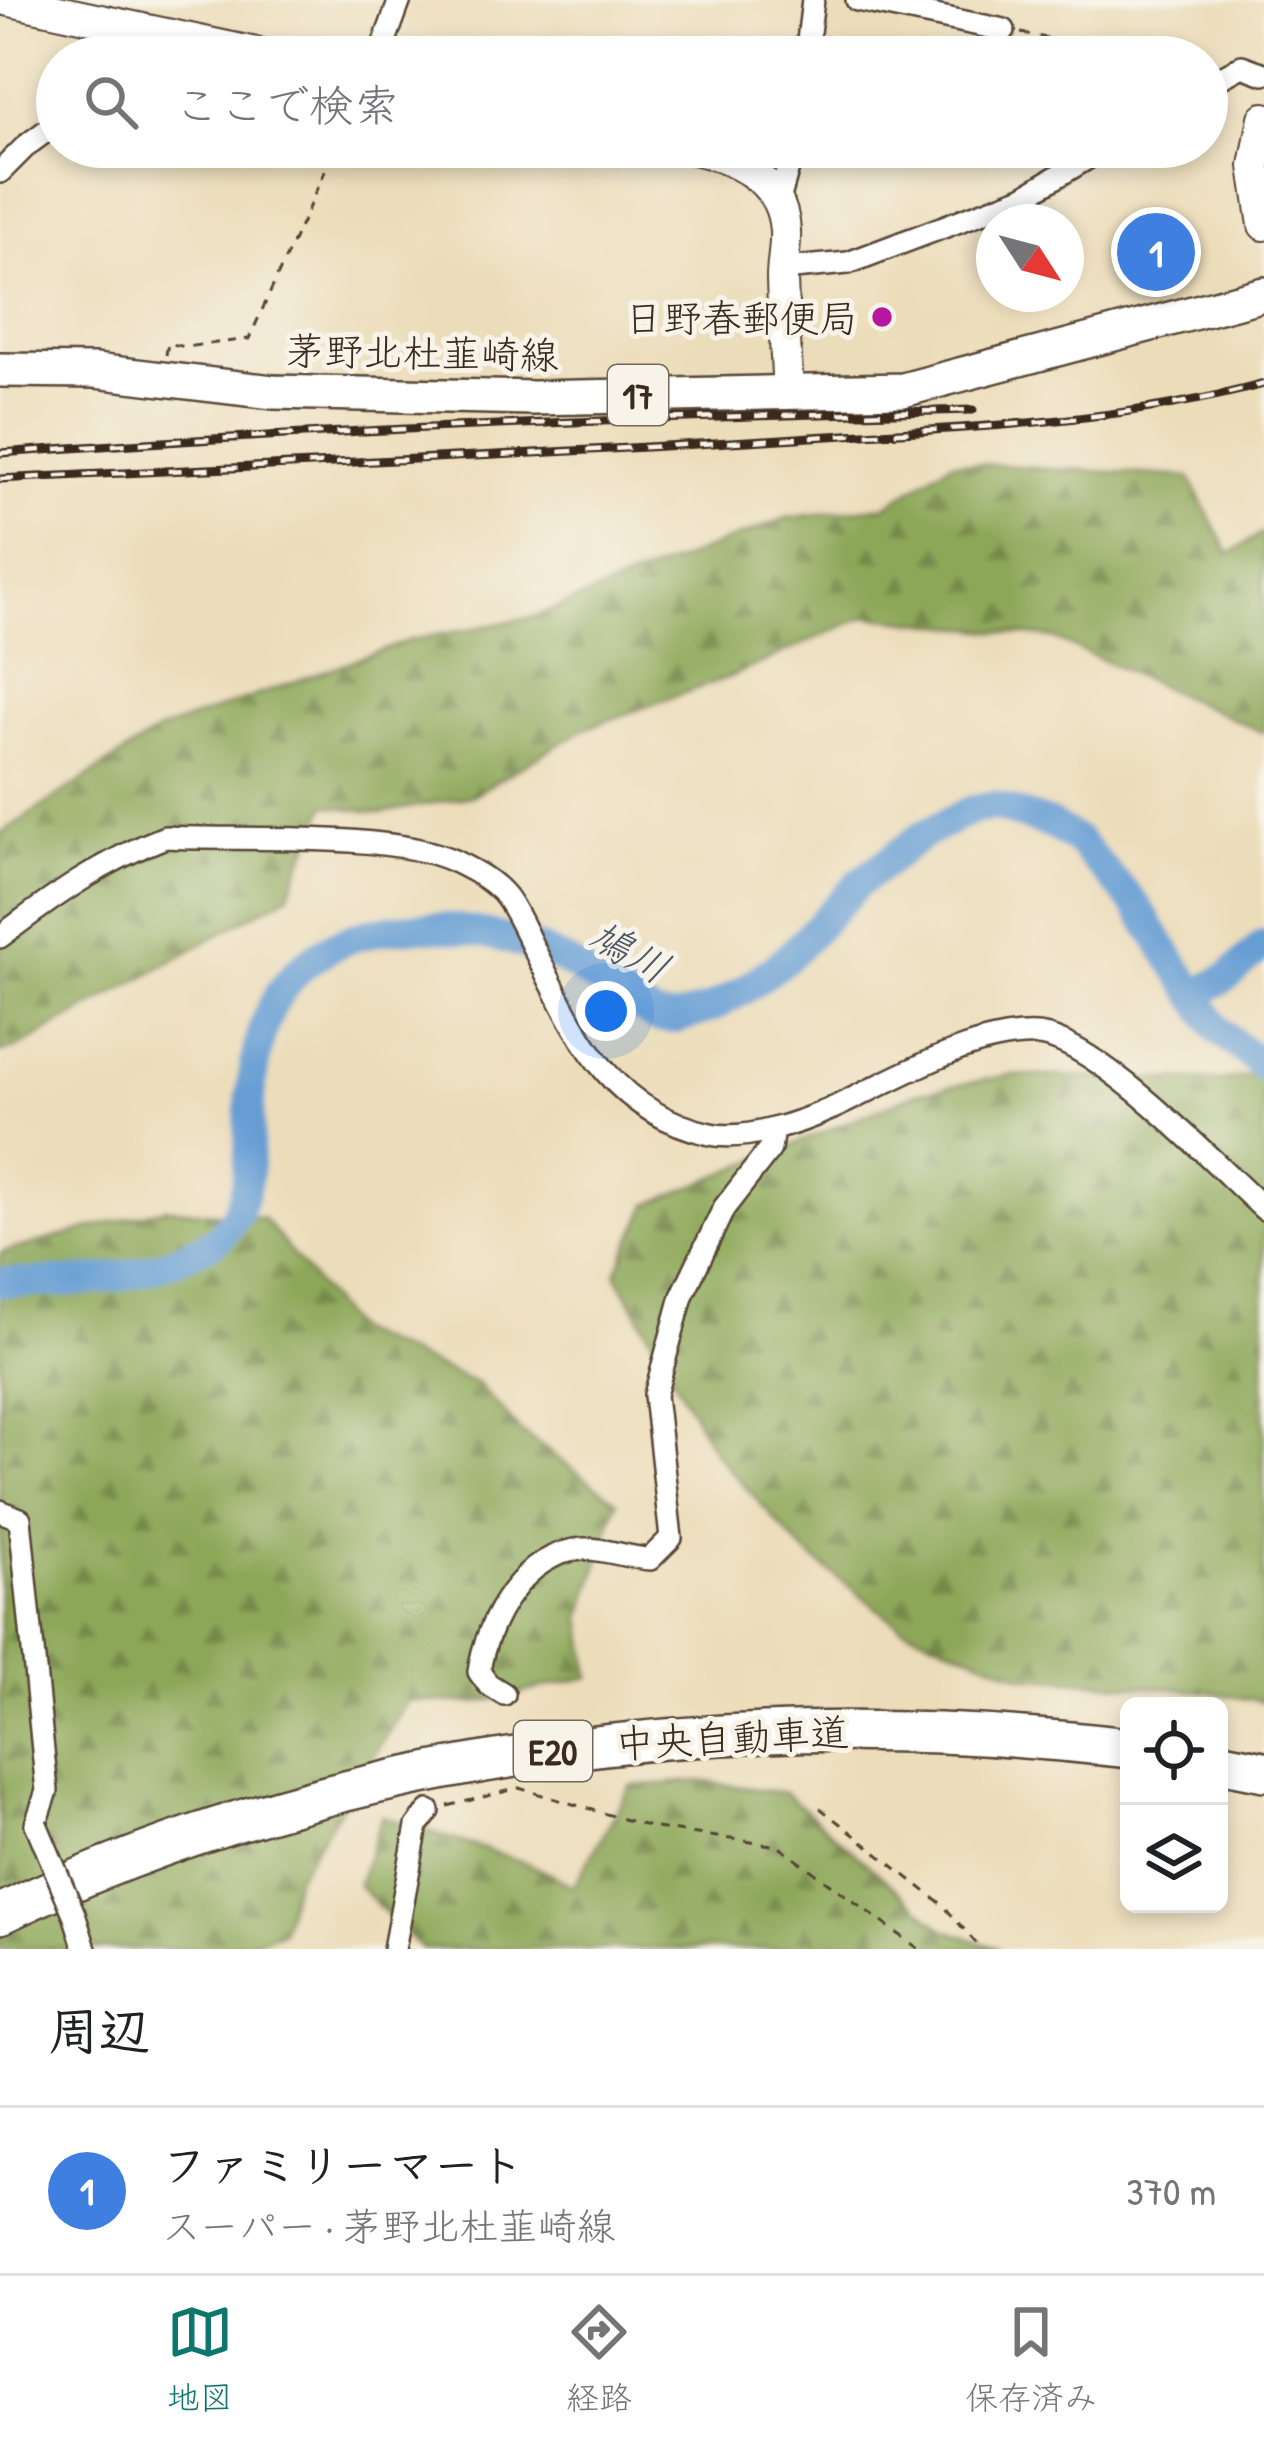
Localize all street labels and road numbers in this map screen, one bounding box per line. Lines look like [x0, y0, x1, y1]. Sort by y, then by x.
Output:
street label: 茅野北杜韮崎線 [285, 323, 559, 381]
road number: 17 [608, 365, 668, 425]
street label: 中央自動車道 [614, 1704, 850, 1770]
road number: E20 [514, 1721, 592, 1781]

